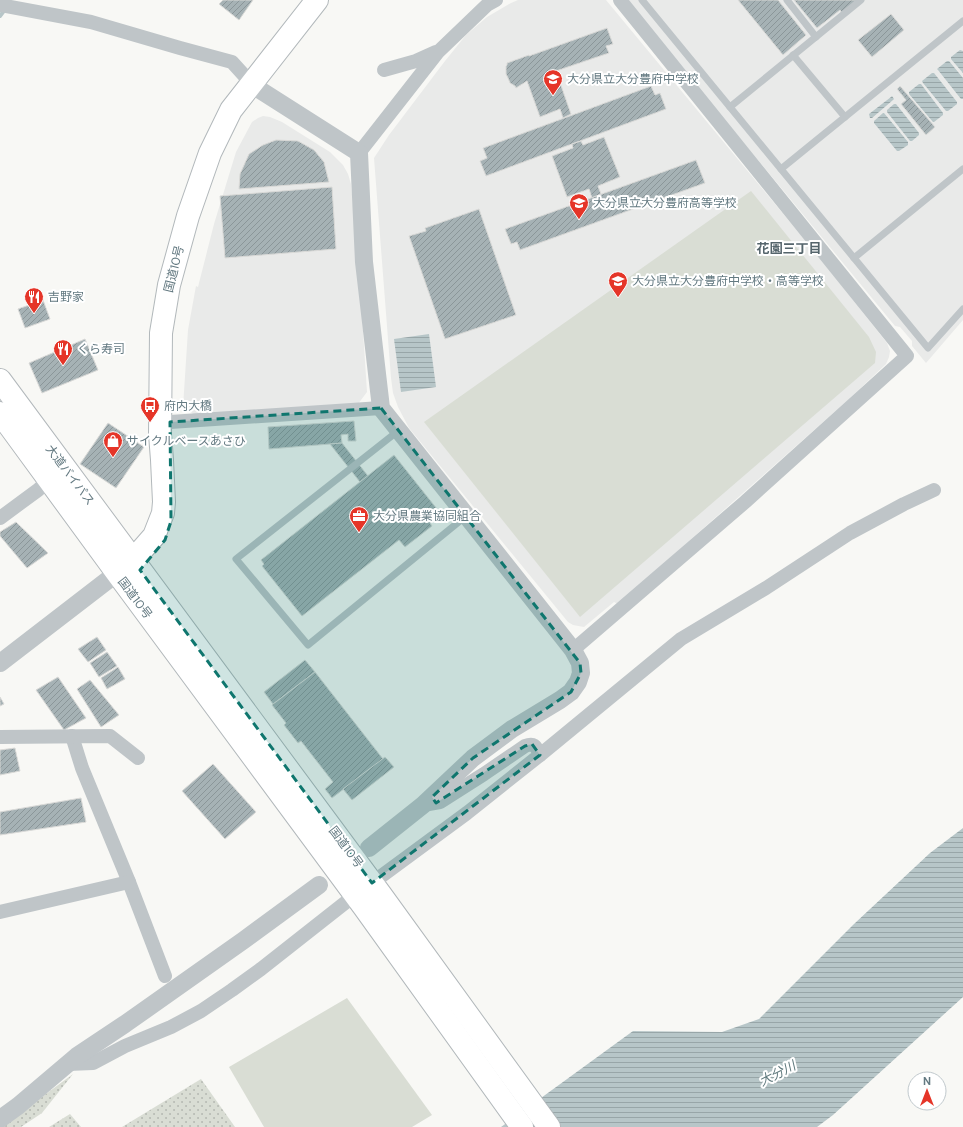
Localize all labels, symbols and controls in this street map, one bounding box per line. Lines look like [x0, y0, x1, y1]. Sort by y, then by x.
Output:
school or university icon: 大分県立大分豊府中学校 [542, 68, 564, 96]
place label: 大分県立大分豊府中学校 [567, 71, 699, 87]
school or university icon: 大分県立大分豊府高等学校 [568, 192, 590, 220]
place label: 大分県立大分豊府高等学校 [593, 195, 737, 211]
district label: 花園三丁目 [756, 240, 822, 257]
street label: 国道10号 [160, 244, 188, 294]
school or university icon: 大分県立大分豊府中学校・高等学校 [607, 270, 629, 298]
place label: 大分県立大分豊府中学校・高等学校 [632, 273, 824, 289]
restaurant icon: 吉野家 [23, 286, 45, 314]
place label: 吉野家 [48, 289, 84, 305]
restaurant icon: くら寿司 [52, 338, 74, 366]
place label: くら寿司 [77, 341, 125, 357]
bus stop icon: 府内大橋 [139, 395, 161, 423]
place label: 府内大橋 [164, 398, 212, 414]
shop icon: サイクルベースあさひ [102, 430, 124, 458]
place label: サイクルベースあさひ [127, 433, 246, 449]
street label: 大道バイパス [42, 442, 98, 508]
office icon: 大分県農業協同組合 [348, 505, 370, 533]
place label: 大分県農業協同組合 [373, 508, 481, 524]
street label: 国道10号 [114, 574, 156, 622]
street label: 国道10号 [325, 823, 367, 871]
water label: 大分川 [756, 1056, 800, 1090]
north arrow [907, 1071, 947, 1111]
text: N [923, 1074, 931, 1088]

